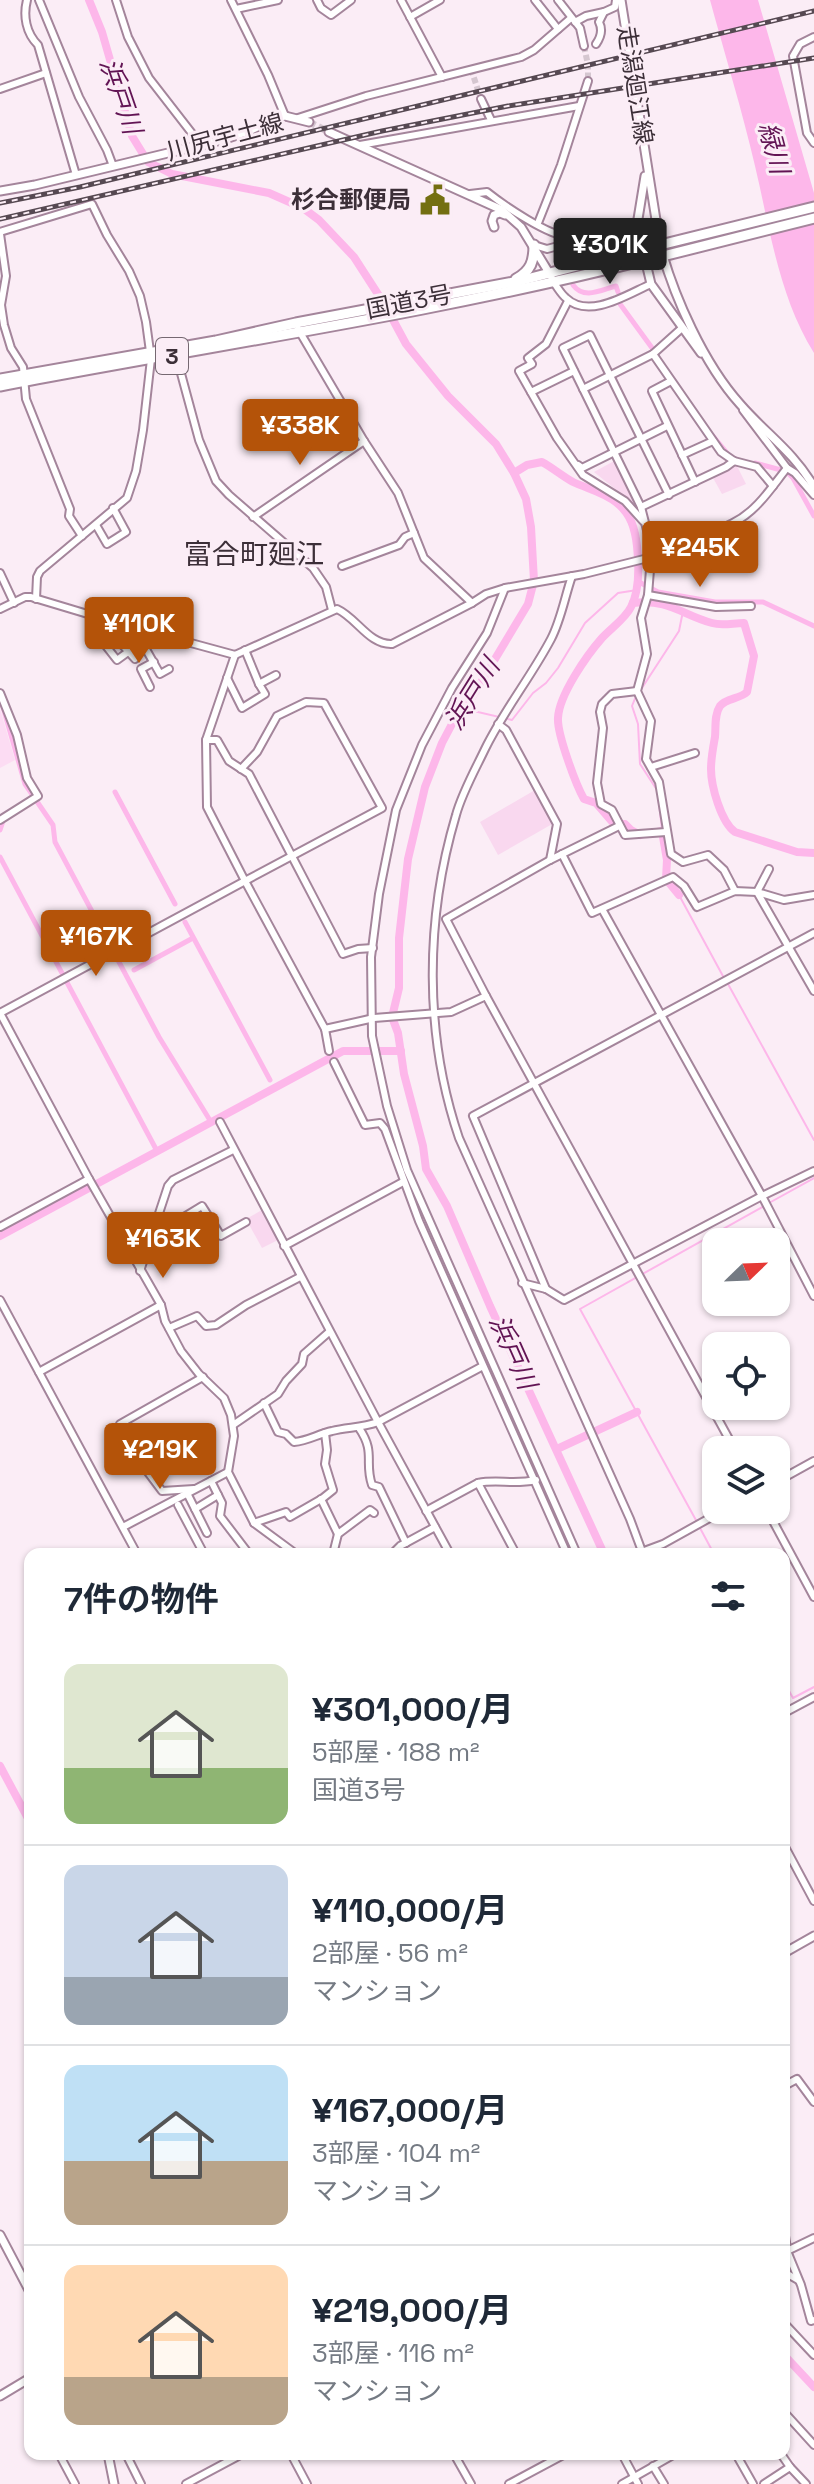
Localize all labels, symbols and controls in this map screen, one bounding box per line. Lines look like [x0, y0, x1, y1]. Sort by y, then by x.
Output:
street label: 走潟廻江線 [611, 23, 660, 147]
water label: 浜戸川 [92, 54, 151, 141]
street label: 川尻宇土線 [163, 106, 287, 167]
water label: 緑川 [751, 118, 798, 180]
public building icon: 杉合郵便局 [418, 183, 452, 217]
place label: 杉合郵便局 [291, 184, 411, 215]
pin: ¥301K [554, 218, 666, 286]
text: ¥301K [572, 227, 648, 261]
street label: 国道3号 [363, 278, 454, 325]
road number: 3 [156, 338, 188, 374]
pin: ¥338K [244, 399, 356, 467]
text: ¥338K [260, 408, 340, 442]
pin: ¥245K [644, 521, 756, 589]
text: ¥245K [660, 530, 740, 564]
district label: 富合町廻江 [184, 536, 324, 572]
pin: ¥110K [83, 597, 195, 665]
text: ¥110K [103, 606, 175, 640]
water label: 浜戸川 [437, 649, 509, 736]
pin: ¥167K [40, 910, 152, 978]
text: ¥167K [59, 919, 133, 953]
pin: ¥163K [107, 1212, 219, 1280]
text: ¥163K [125, 1221, 201, 1255]
north arrow [702, 1228, 790, 1316]
map controls [702, 1228, 790, 1524]
water label: 浜戸川 [482, 1309, 546, 1397]
button: locate [702, 1332, 790, 1420]
pin: ¥219K [104, 1423, 216, 1491]
text: ¥219K [122, 1432, 198, 1466]
button: layers [702, 1436, 790, 1524]
icon: filters [706, 1574, 750, 1618]
text: 7件の物件 [64, 1578, 219, 1621]
text: ¥301,000/月 [312, 1688, 514, 1731]
icon: home [128, 1696, 224, 1792]
text: 5部屋 · 188 m² [312, 1735, 480, 1769]
text: 国道3号 [312, 1773, 406, 1807]
text: ¥110,000/月 [312, 1889, 508, 1932]
icon: home [128, 1897, 224, 1993]
text: 2部屋 · 56 m² [312, 1936, 468, 1970]
text: マンション [312, 1974, 442, 2008]
text: ¥167,000/月 [312, 2089, 508, 2132]
icon: home [128, 2097, 224, 2193]
text: 3部屋 · 104 m² [312, 2136, 480, 2170]
text: マンション [312, 2174, 442, 2208]
text: ¥219,000/月 [312, 2289, 512, 2332]
icon: home [128, 2297, 224, 2393]
text: 3部屋 · 116 m² [312, 2336, 474, 2370]
text: マンション [312, 2374, 442, 2408]

